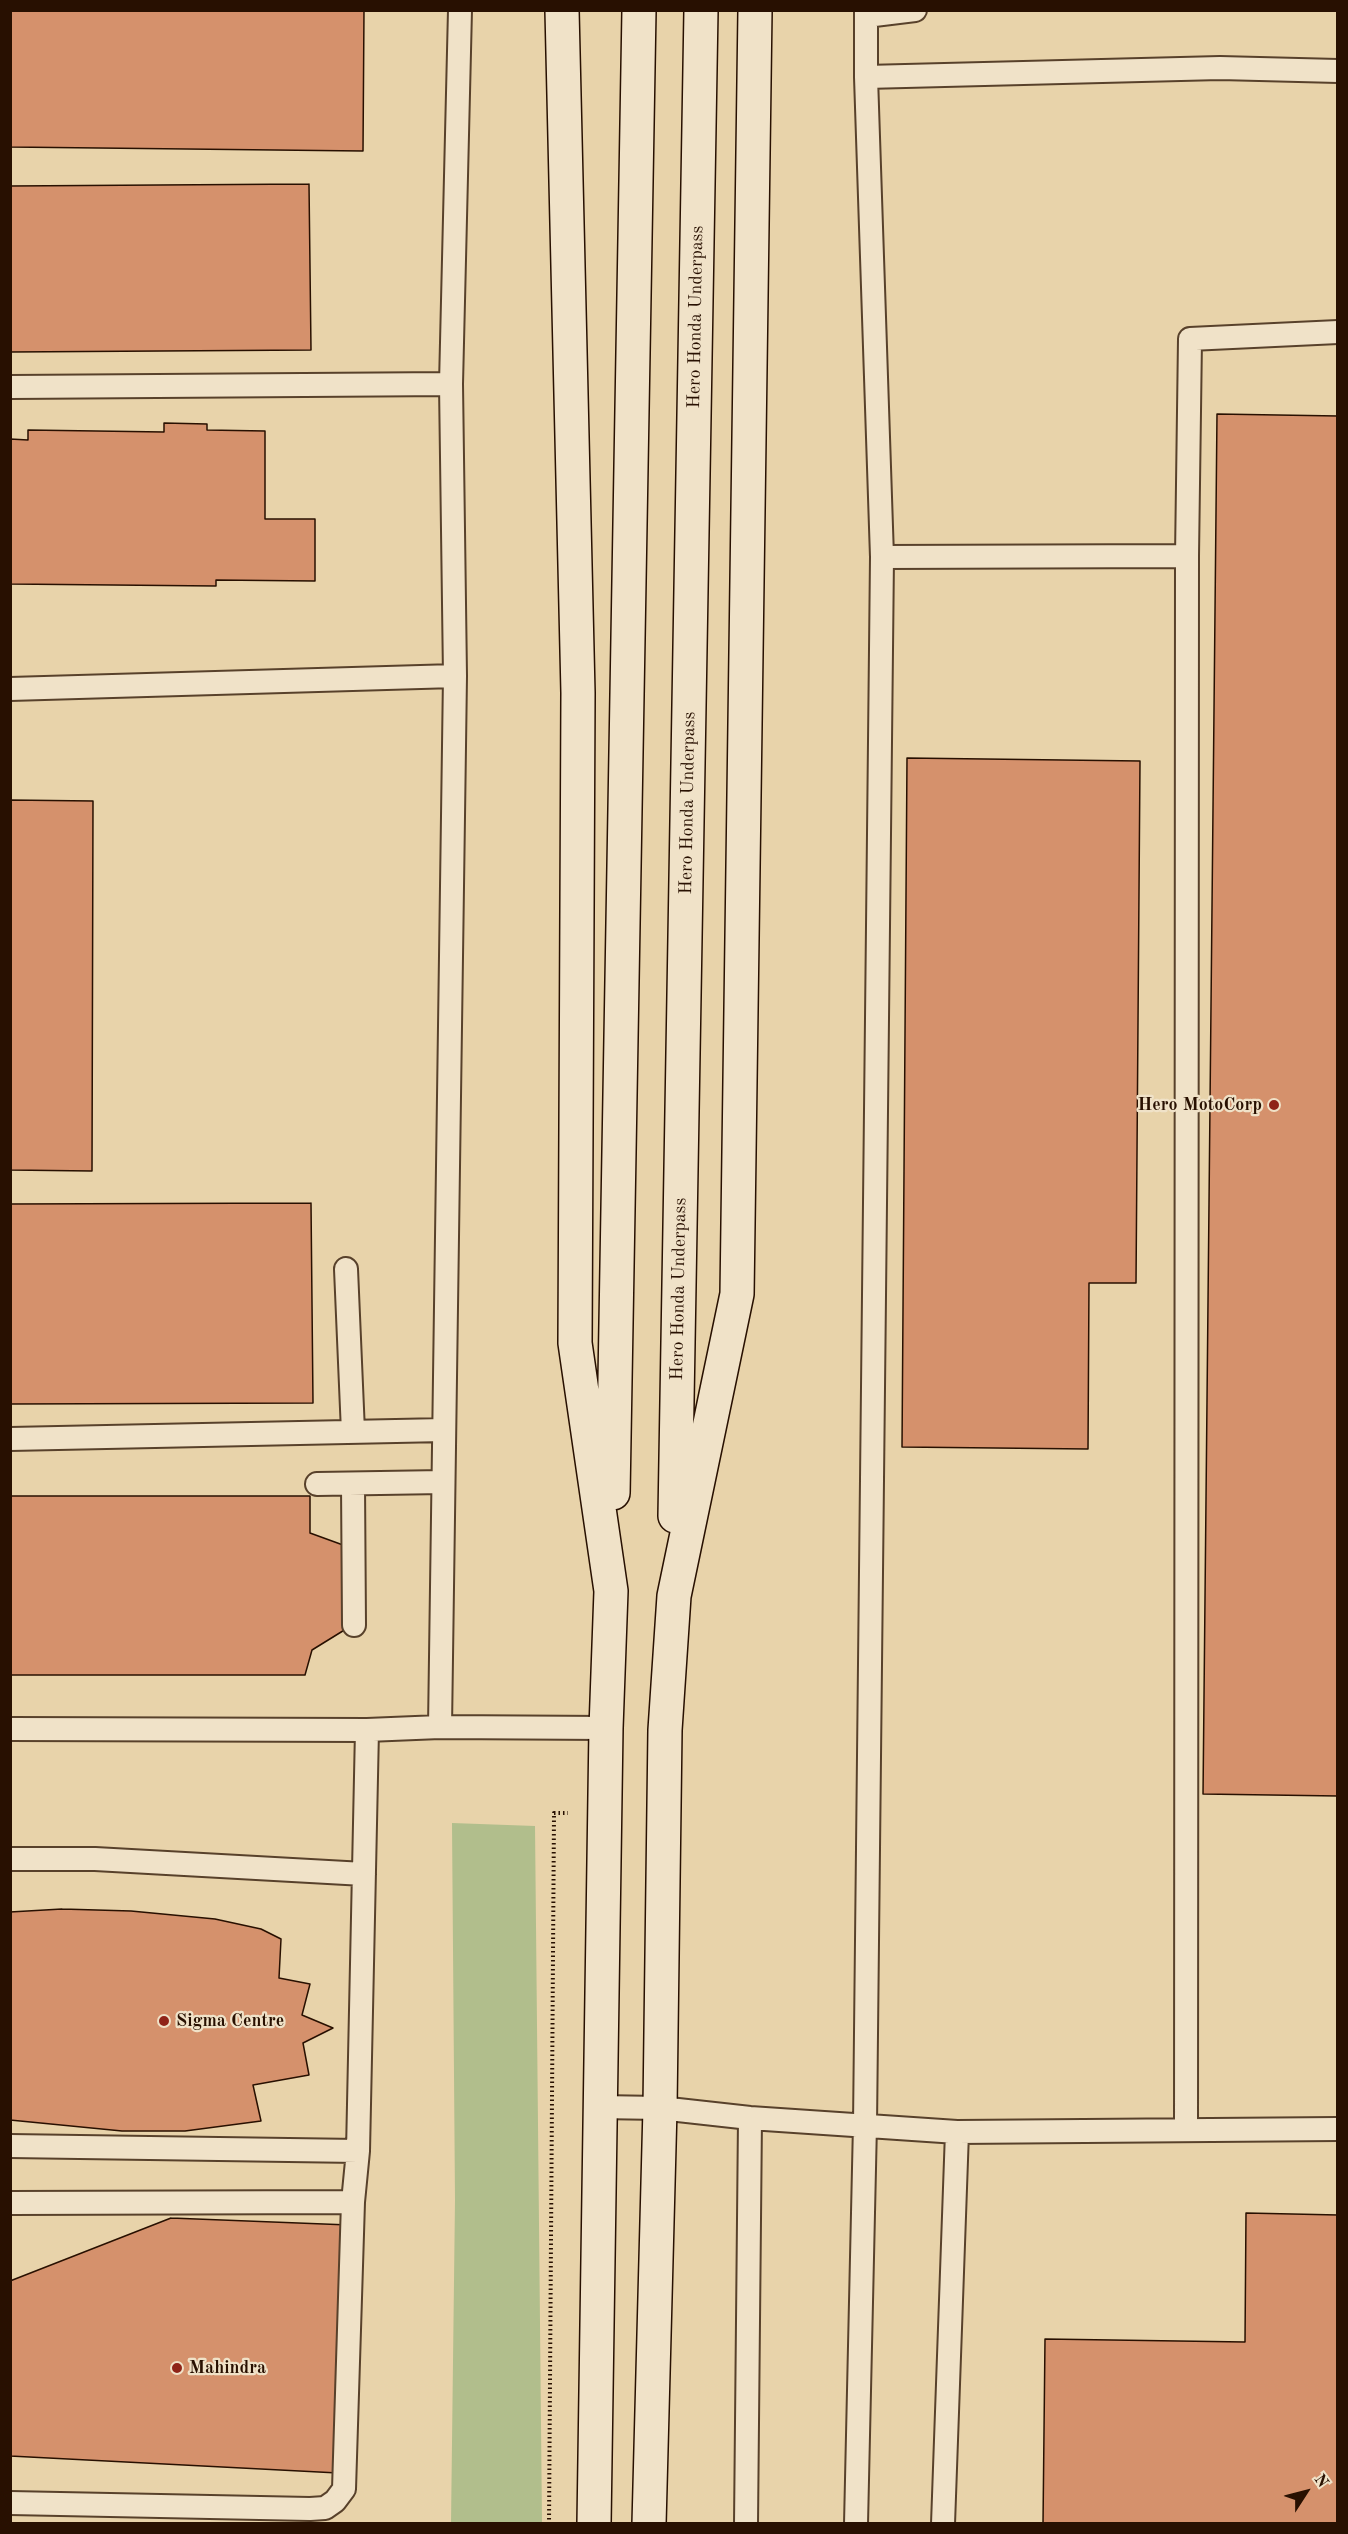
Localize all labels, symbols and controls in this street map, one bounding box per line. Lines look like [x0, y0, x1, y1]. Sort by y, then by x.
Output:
street label: Hero Honda Underpass [684, 226, 708, 408]
street label: Hero Honda Underpass [676, 712, 700, 894]
place label: Hero MotoCorp [1137, 1094, 1262, 1116]
marker: Hero MotoCorp [1267, 1098, 1281, 1112]
street label: Hero Honda Underpass [667, 1198, 691, 1380]
place label: Sigma Centre [176, 2010, 284, 2032]
marker: Sigma Centre [157, 2014, 171, 2028]
place label: Mahindra [189, 2357, 266, 2379]
marker: Mahindra [170, 2361, 184, 2375]
north arrow [1276, 2462, 1336, 2522]
text: N [1310, 2472, 1331, 2491]

